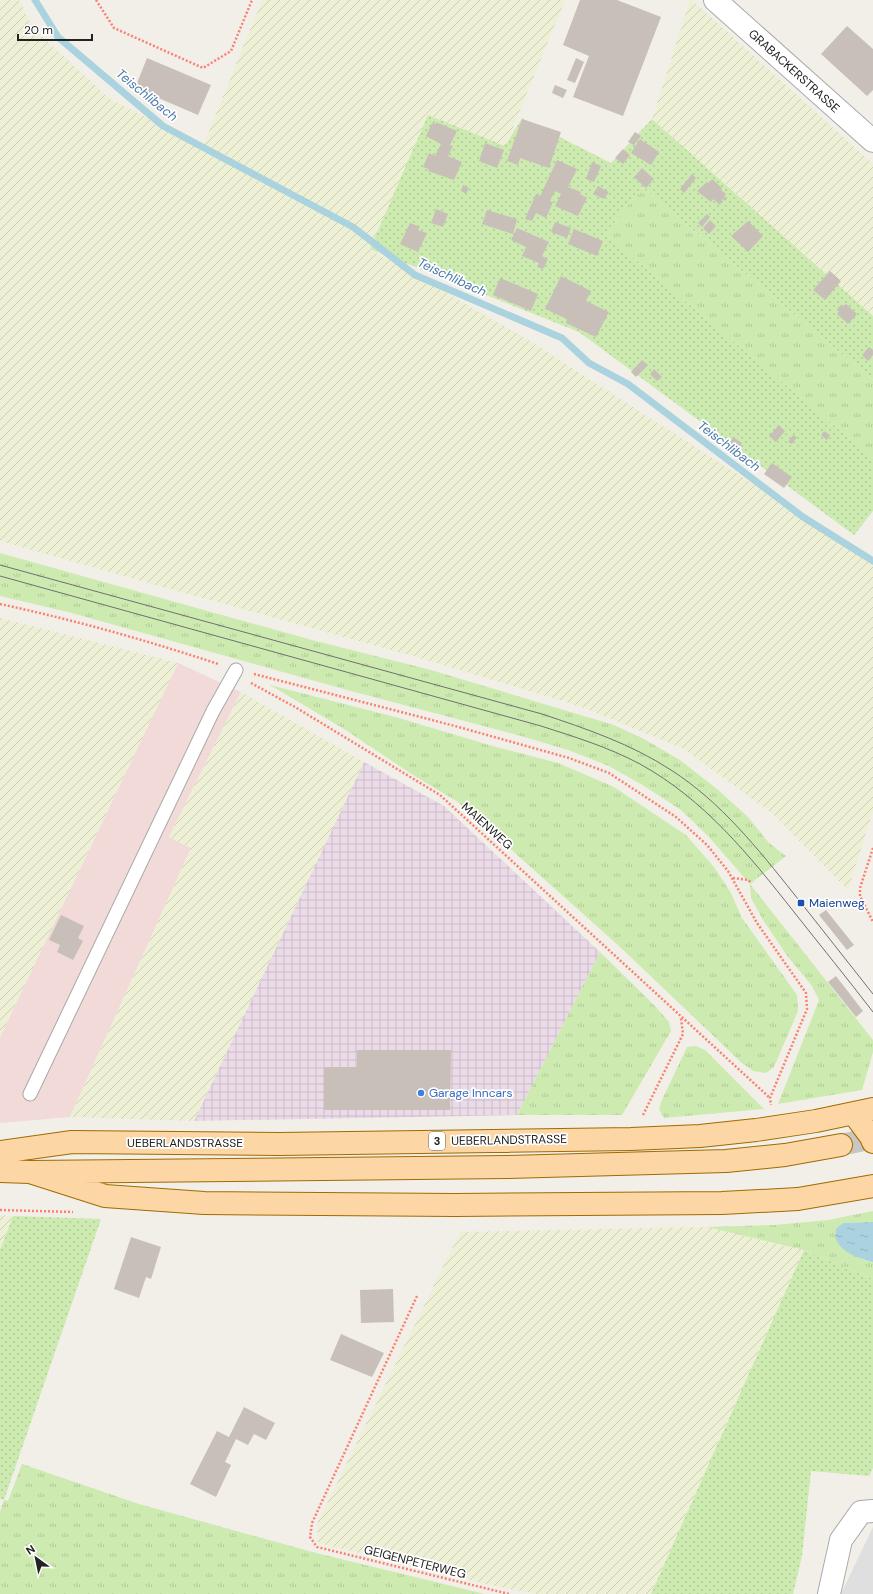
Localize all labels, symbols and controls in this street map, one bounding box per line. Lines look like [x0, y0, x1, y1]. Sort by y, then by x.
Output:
scale bar [18, 16, 92, 42]
text: 20 m [24, 22, 53, 38]
street label: GRABACKERSTRASSE [745, 26, 843, 116]
water label: Teischlibach [113, 65, 181, 125]
water label: Teischlibach [415, 254, 489, 300]
water label: Teischlibach [694, 417, 764, 475]
street label: MAIENWEG [458, 799, 516, 853]
place label: Maienweg [809, 895, 865, 911]
marker: Maienweg [796, 898, 806, 908]
place label: Garage Inncars [429, 1085, 513, 1101]
marker: Garage Inncars [416, 1088, 426, 1098]
street label: UEBERLANDSTRASSE [451, 1131, 567, 1149]
road number: 3 [429, 1132, 445, 1150]
street label: UEBERLANDSTRASSE [127, 1135, 243, 1151]
north arrow [16, 1538, 56, 1578]
text: N [23, 1542, 38, 1558]
street label: GEIGENPETERWEG [362, 1542, 468, 1582]

